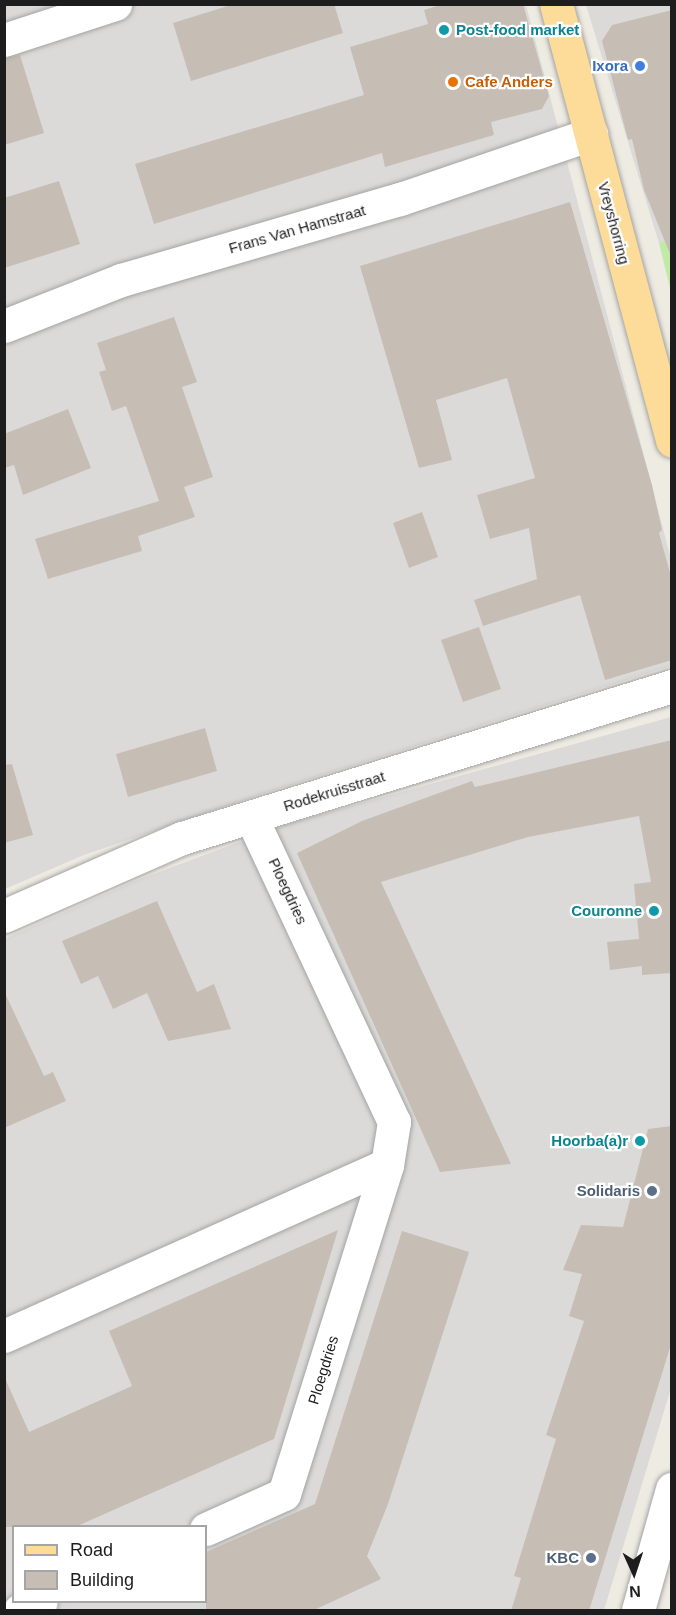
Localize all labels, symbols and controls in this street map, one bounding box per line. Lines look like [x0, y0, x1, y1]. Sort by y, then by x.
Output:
place label: Post-food market [456, 21, 579, 39]
marker: Post-food market [437, 23, 451, 37]
place label: Ixora [592, 57, 628, 75]
marker: Ixora [633, 59, 647, 73]
place label: Cafe Anders [465, 73, 553, 91]
marker: Cafe Anders [446, 75, 460, 89]
street label: Vreyshorring [594, 180, 634, 266]
street label: Frans Van Hamstraat [227, 201, 367, 257]
street label: Rodekruisstraat [281, 767, 387, 815]
street label: Ploegdries [265, 855, 311, 927]
place label: Couronne [571, 902, 642, 920]
marker: Couronne [647, 904, 661, 918]
place label: Hoorba(a)r [551, 1132, 628, 1150]
marker: Hoorba(a)r [633, 1134, 647, 1148]
place label: Solidaris [577, 1182, 640, 1200]
marker: Solidaris [645, 1184, 659, 1198]
street label: Ploegdries [304, 1333, 342, 1407]
legend [12, 1525, 207, 1603]
text: Road [70, 1540, 113, 1560]
north arrow [604, 1543, 664, 1603]
place label: KBC [547, 1549, 579, 1567]
marker: KBC [584, 1551, 598, 1565]
text: Building [70, 1570, 134, 1590]
text: N [629, 1583, 641, 1600]

